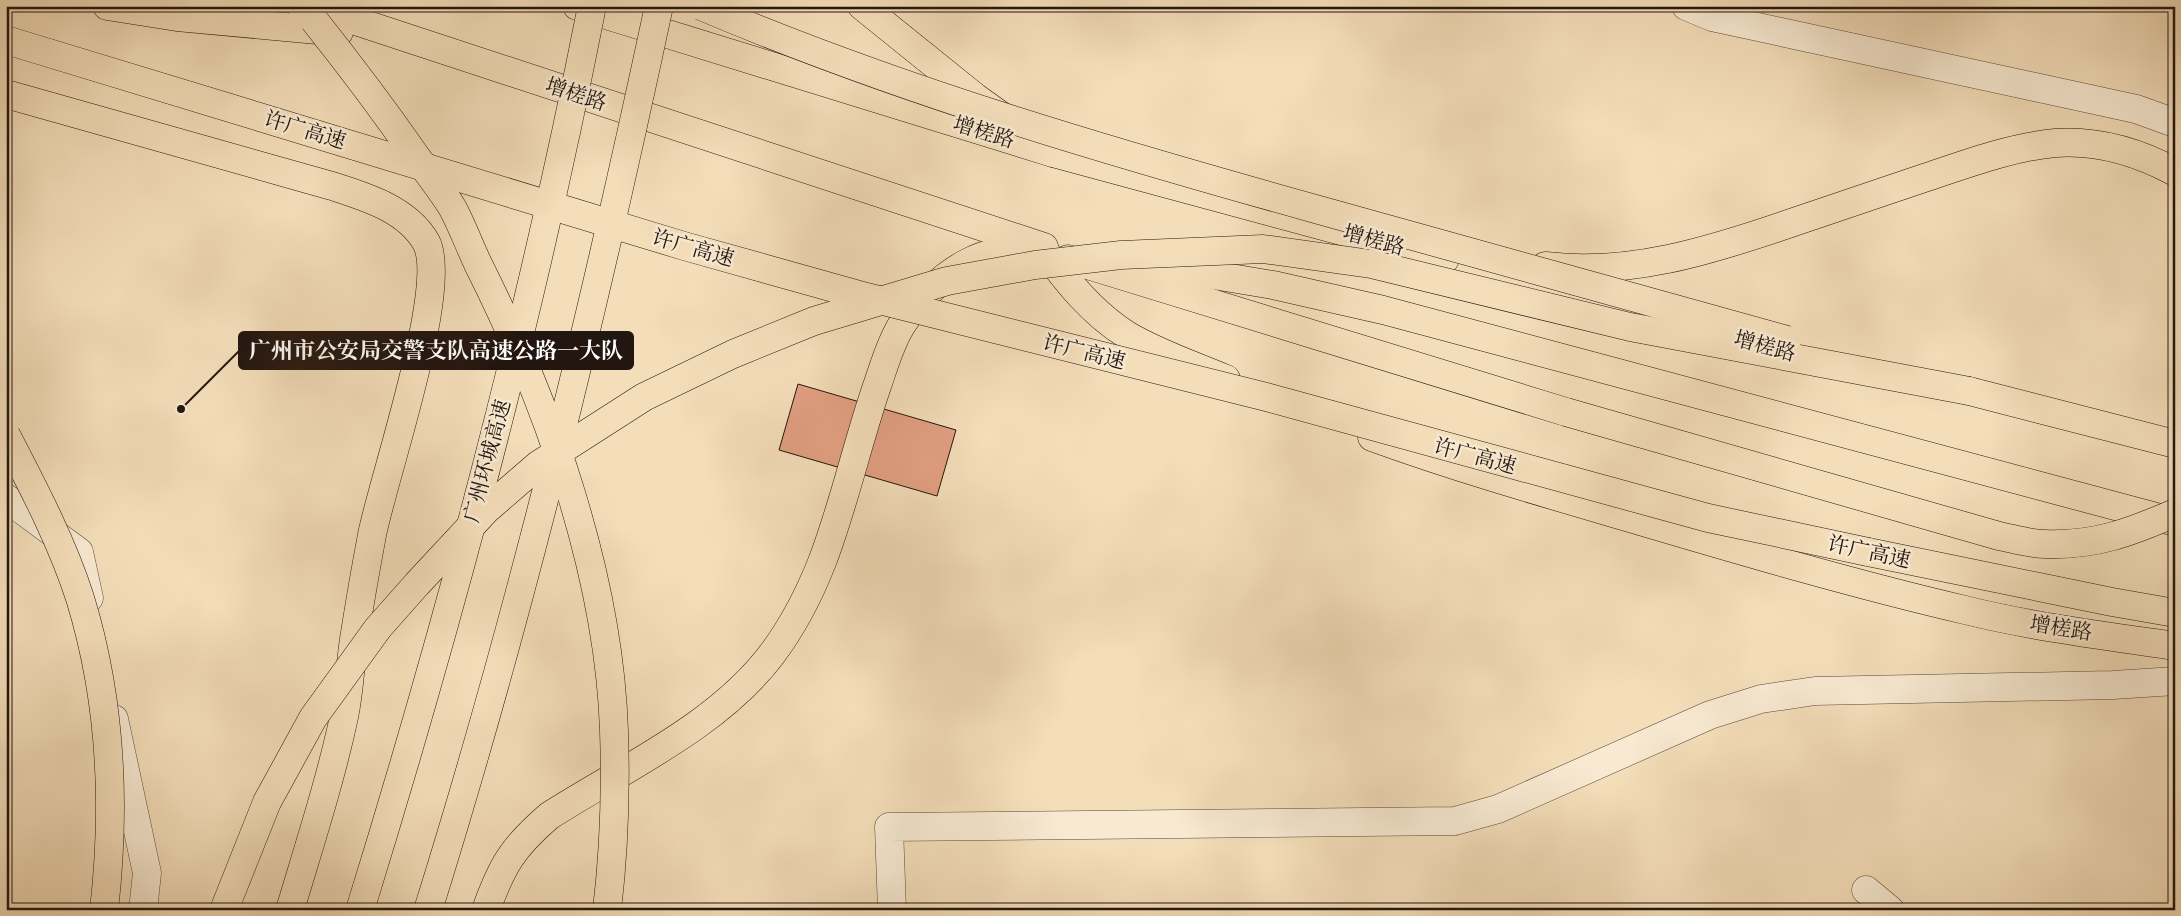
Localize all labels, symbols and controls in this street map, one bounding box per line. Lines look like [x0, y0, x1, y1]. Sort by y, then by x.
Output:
street label: 增槎路 [541, 72, 610, 120]
street label: 许广高速 [260, 105, 349, 159]
street label: 增槎路 [949, 110, 1018, 157]
street label: 增槎路 [1339, 219, 1408, 265]
street label: 许广高速 [648, 224, 737, 276]
street label: 增槎路 [1730, 325, 1799, 371]
street label: 许广高速 [1039, 329, 1128, 379]
callout: 广州市公安局交警支队高速公路一大队 [239, 332, 633, 369]
text: 广州市公安局交警支队高速公路一大队 [249, 337, 623, 369]
street label: 广州环城高速 [458, 397, 520, 526]
street label: 许广高速 [1430, 433, 1519, 483]
street label: 许广高速 [1824, 531, 1913, 577]
street label: 增槎路 [2027, 610, 2094, 650]

